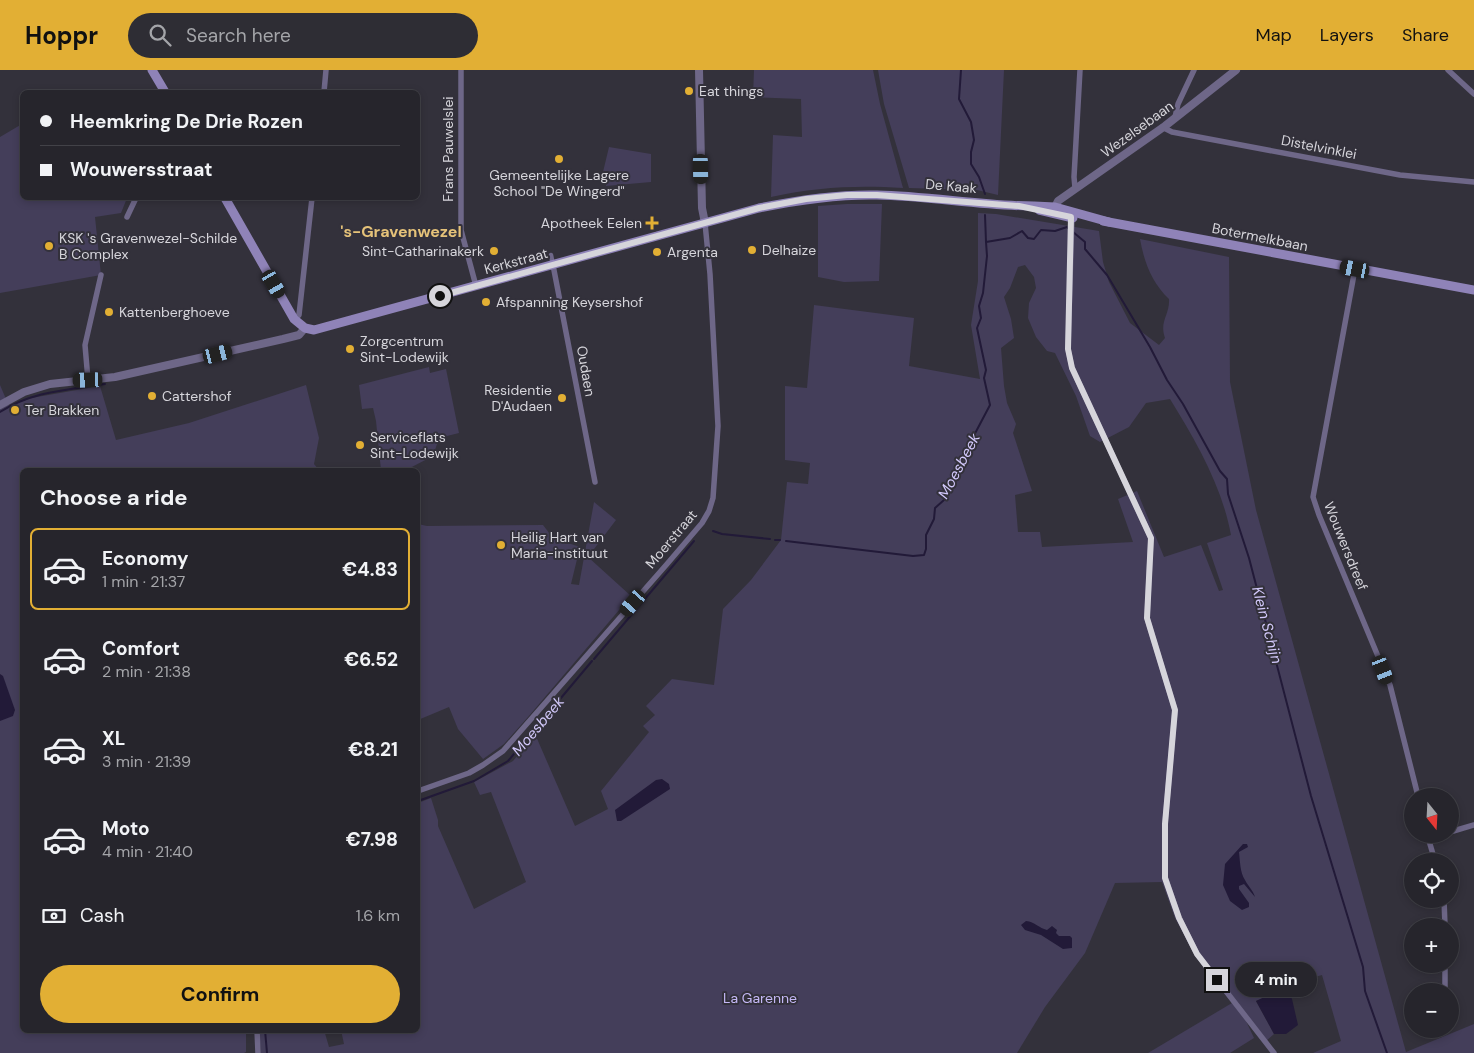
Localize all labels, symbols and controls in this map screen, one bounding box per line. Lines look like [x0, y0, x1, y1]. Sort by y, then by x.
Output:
search box [128, 13, 478, 58]
text: Hoppr [25, 20, 98, 51]
icon: search [146, 21, 174, 49]
text: Search here [186, 23, 291, 48]
text: Map [1256, 23, 1292, 47]
text: Layers [1320, 23, 1374, 47]
text: Share [1402, 23, 1449, 47]
place label: Eat things [699, 82, 763, 100]
marker: Eat things [683, 85, 695, 97]
street label: Frans Pauwelslei [439, 96, 457, 202]
street label: Wezelsebaan [1097, 97, 1177, 161]
text: Heemkring De Drie Rozen [70, 109, 303, 134]
street label: Distelvinklei [1280, 131, 1358, 163]
marker: Gemeentelijke Lagere School "De Wingerd" [553, 153, 565, 165]
car [693, 154, 708, 184]
text: Wouwersstraat [70, 157, 212, 182]
place label: Gemeentelijke Lagere School "De Wingerd" [489, 166, 629, 200]
street label: De Kaak [925, 175, 977, 197]
place label: Apotheek Eelen [541, 214, 642, 232]
marker: Apotheek Eelen [646, 217, 658, 229]
street label: Botermelkbaan [1210, 219, 1310, 255]
district label: 's-Gravenwezel [340, 221, 462, 242]
place label: KSK 's Gravenwezel-Schilde B Complex [59, 229, 237, 263]
marker: KSK 's Gravenwezel-Schilde B Complex [43, 240, 55, 252]
place label: Delhaize [762, 241, 816, 259]
place label: Sint-Catharinakerk [362, 242, 484, 260]
place label: Argenta [667, 243, 718, 261]
street label: Kerkstraat [482, 244, 550, 278]
marker: Delhaize [746, 244, 758, 256]
marker: Sint-Catharinakerk [488, 245, 500, 257]
marker: Argenta [651, 246, 663, 258]
car [1338, 259, 1371, 279]
car [260, 267, 287, 301]
route start [429, 285, 451, 307]
place label: Afspanning Keysershof [496, 293, 643, 311]
marker: Afspanning Keysershof [480, 296, 492, 308]
place label: Kattenberghoeve [119, 303, 230, 321]
marker: Kattenberghoeve [103, 306, 115, 318]
place label: Zorgcentrum Sint-Lodewijk [360, 332, 449, 366]
car [201, 343, 234, 365]
marker: Zorgcentrum Sint-Lodewijk [344, 343, 356, 355]
street label: Oudaen [573, 344, 599, 398]
car [72, 372, 103, 388]
place label: Residentie D'Audaen [484, 381, 552, 415]
place label: Cattershof [162, 387, 232, 405]
marker: Cattershof [146, 390, 158, 402]
marker: Residentie D'Audaen [556, 392, 568, 404]
place label: Ter Brakken [25, 401, 99, 419]
marker: Ter Brakken [9, 404, 21, 416]
place label: Serviceflats Sint-Lodewijk [370, 428, 459, 462]
water label: Moesbeek [933, 429, 985, 502]
marker: Serviceflats Sint-Lodewijk [354, 439, 366, 451]
text: Choose a ride [40, 483, 188, 512]
street label: Wouwersdreef [1320, 499, 1372, 593]
street label: Moerstraat [641, 506, 701, 572]
place label: Heilig Hart van Maria-instituut [511, 528, 608, 562]
marker: Heilig Hart van Maria-instituut [495, 539, 507, 551]
text: Economy [102, 546, 189, 571]
icon: car [42, 547, 87, 592]
text: €4.83 [342, 557, 398, 582]
text: 1 min · 21:37 [102, 571, 185, 592]
water label: Klein Schijn [1247, 584, 1287, 666]
car [617, 587, 648, 619]
text: Comfort [102, 636, 180, 661]
icon: car [42, 637, 87, 682]
text: €6.52 [344, 647, 398, 672]
car [1370, 653, 1395, 687]
text: 2 min · 21:38 [102, 661, 191, 682]
water label: Moesbeek [507, 692, 569, 760]
text: XL [102, 726, 125, 751]
icon: car [42, 727, 87, 772]
text: €8.21 [348, 737, 398, 762]
text: 3 min · 21:39 [102, 751, 191, 772]
north arrow [1404, 788, 1459, 842]
map controls [1404, 788, 1459, 1038]
text: Moto [102, 816, 150, 841]
icon: car [42, 817, 87, 862]
text: €7.98 [346, 827, 398, 852]
text: 4 min · 21:40 [102, 841, 193, 862]
button: locate [1404, 853, 1459, 908]
icon: cash [40, 902, 68, 930]
text: Cash [80, 903, 124, 928]
text: 1.6 km [356, 905, 400, 926]
button: + [1404, 918, 1459, 973]
callout: 4 min [1234, 962, 1317, 998]
button: Confirm [40, 965, 400, 1023]
route end [1206, 969, 1228, 991]
text: 4 min [1254, 969, 1298, 990]
button: − [1404, 983, 1459, 1038]
park label: La Garenne [723, 989, 797, 1007]

